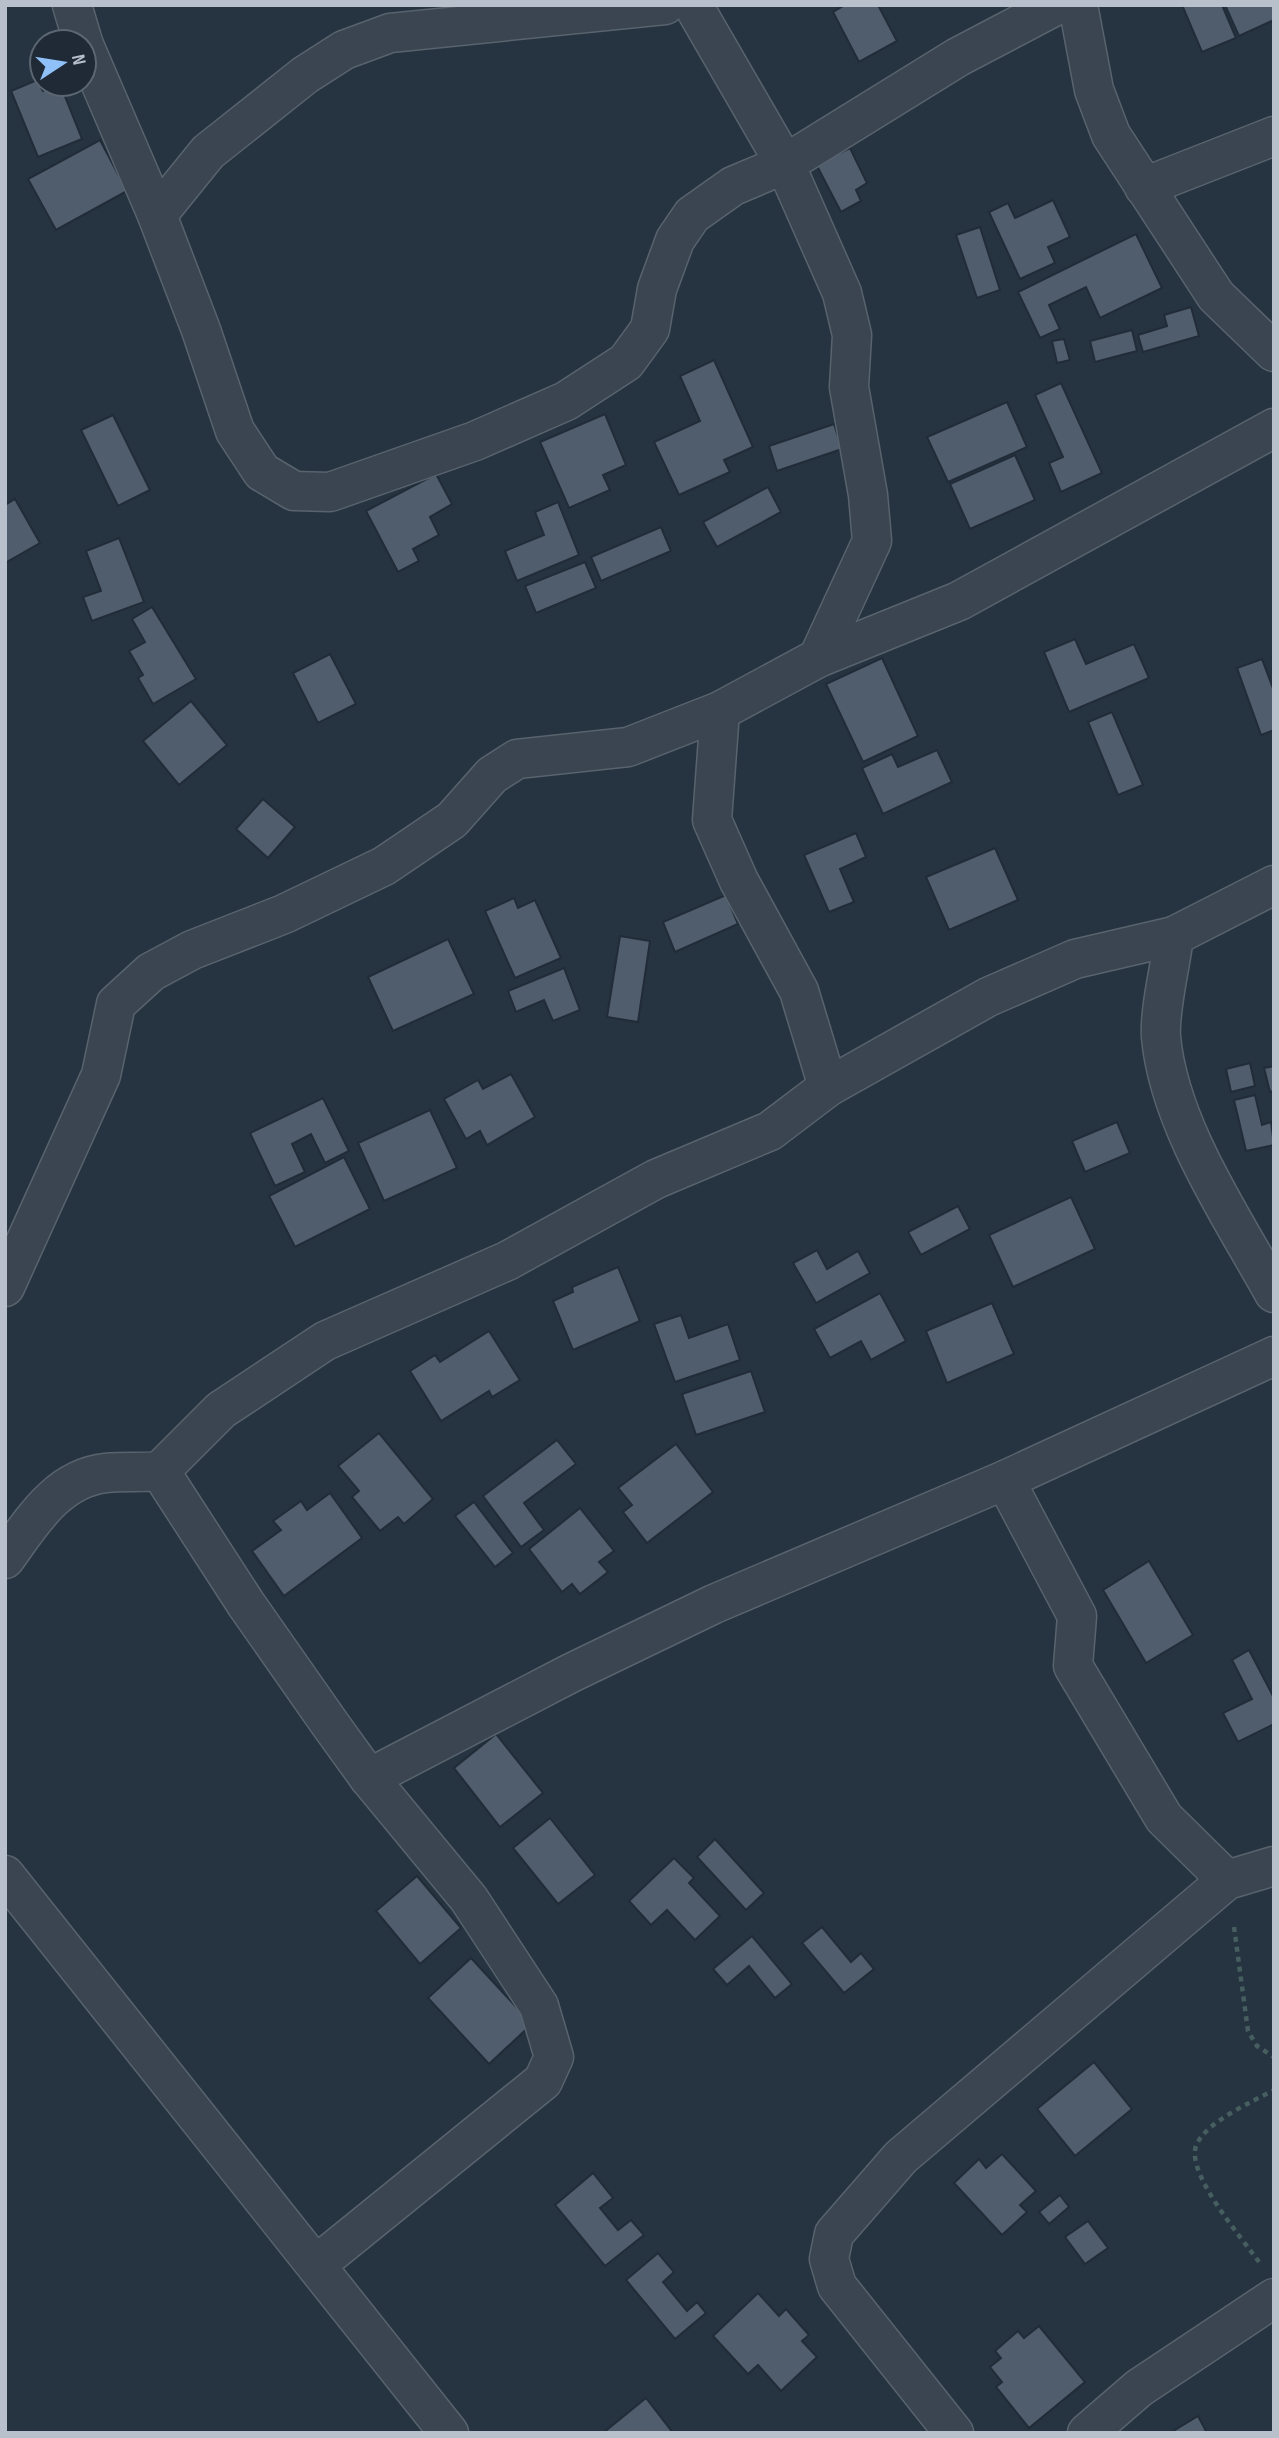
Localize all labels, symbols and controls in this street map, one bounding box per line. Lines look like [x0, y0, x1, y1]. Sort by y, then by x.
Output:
north arrow [28, 28, 98, 98]
text: N [66, 52, 90, 67]

